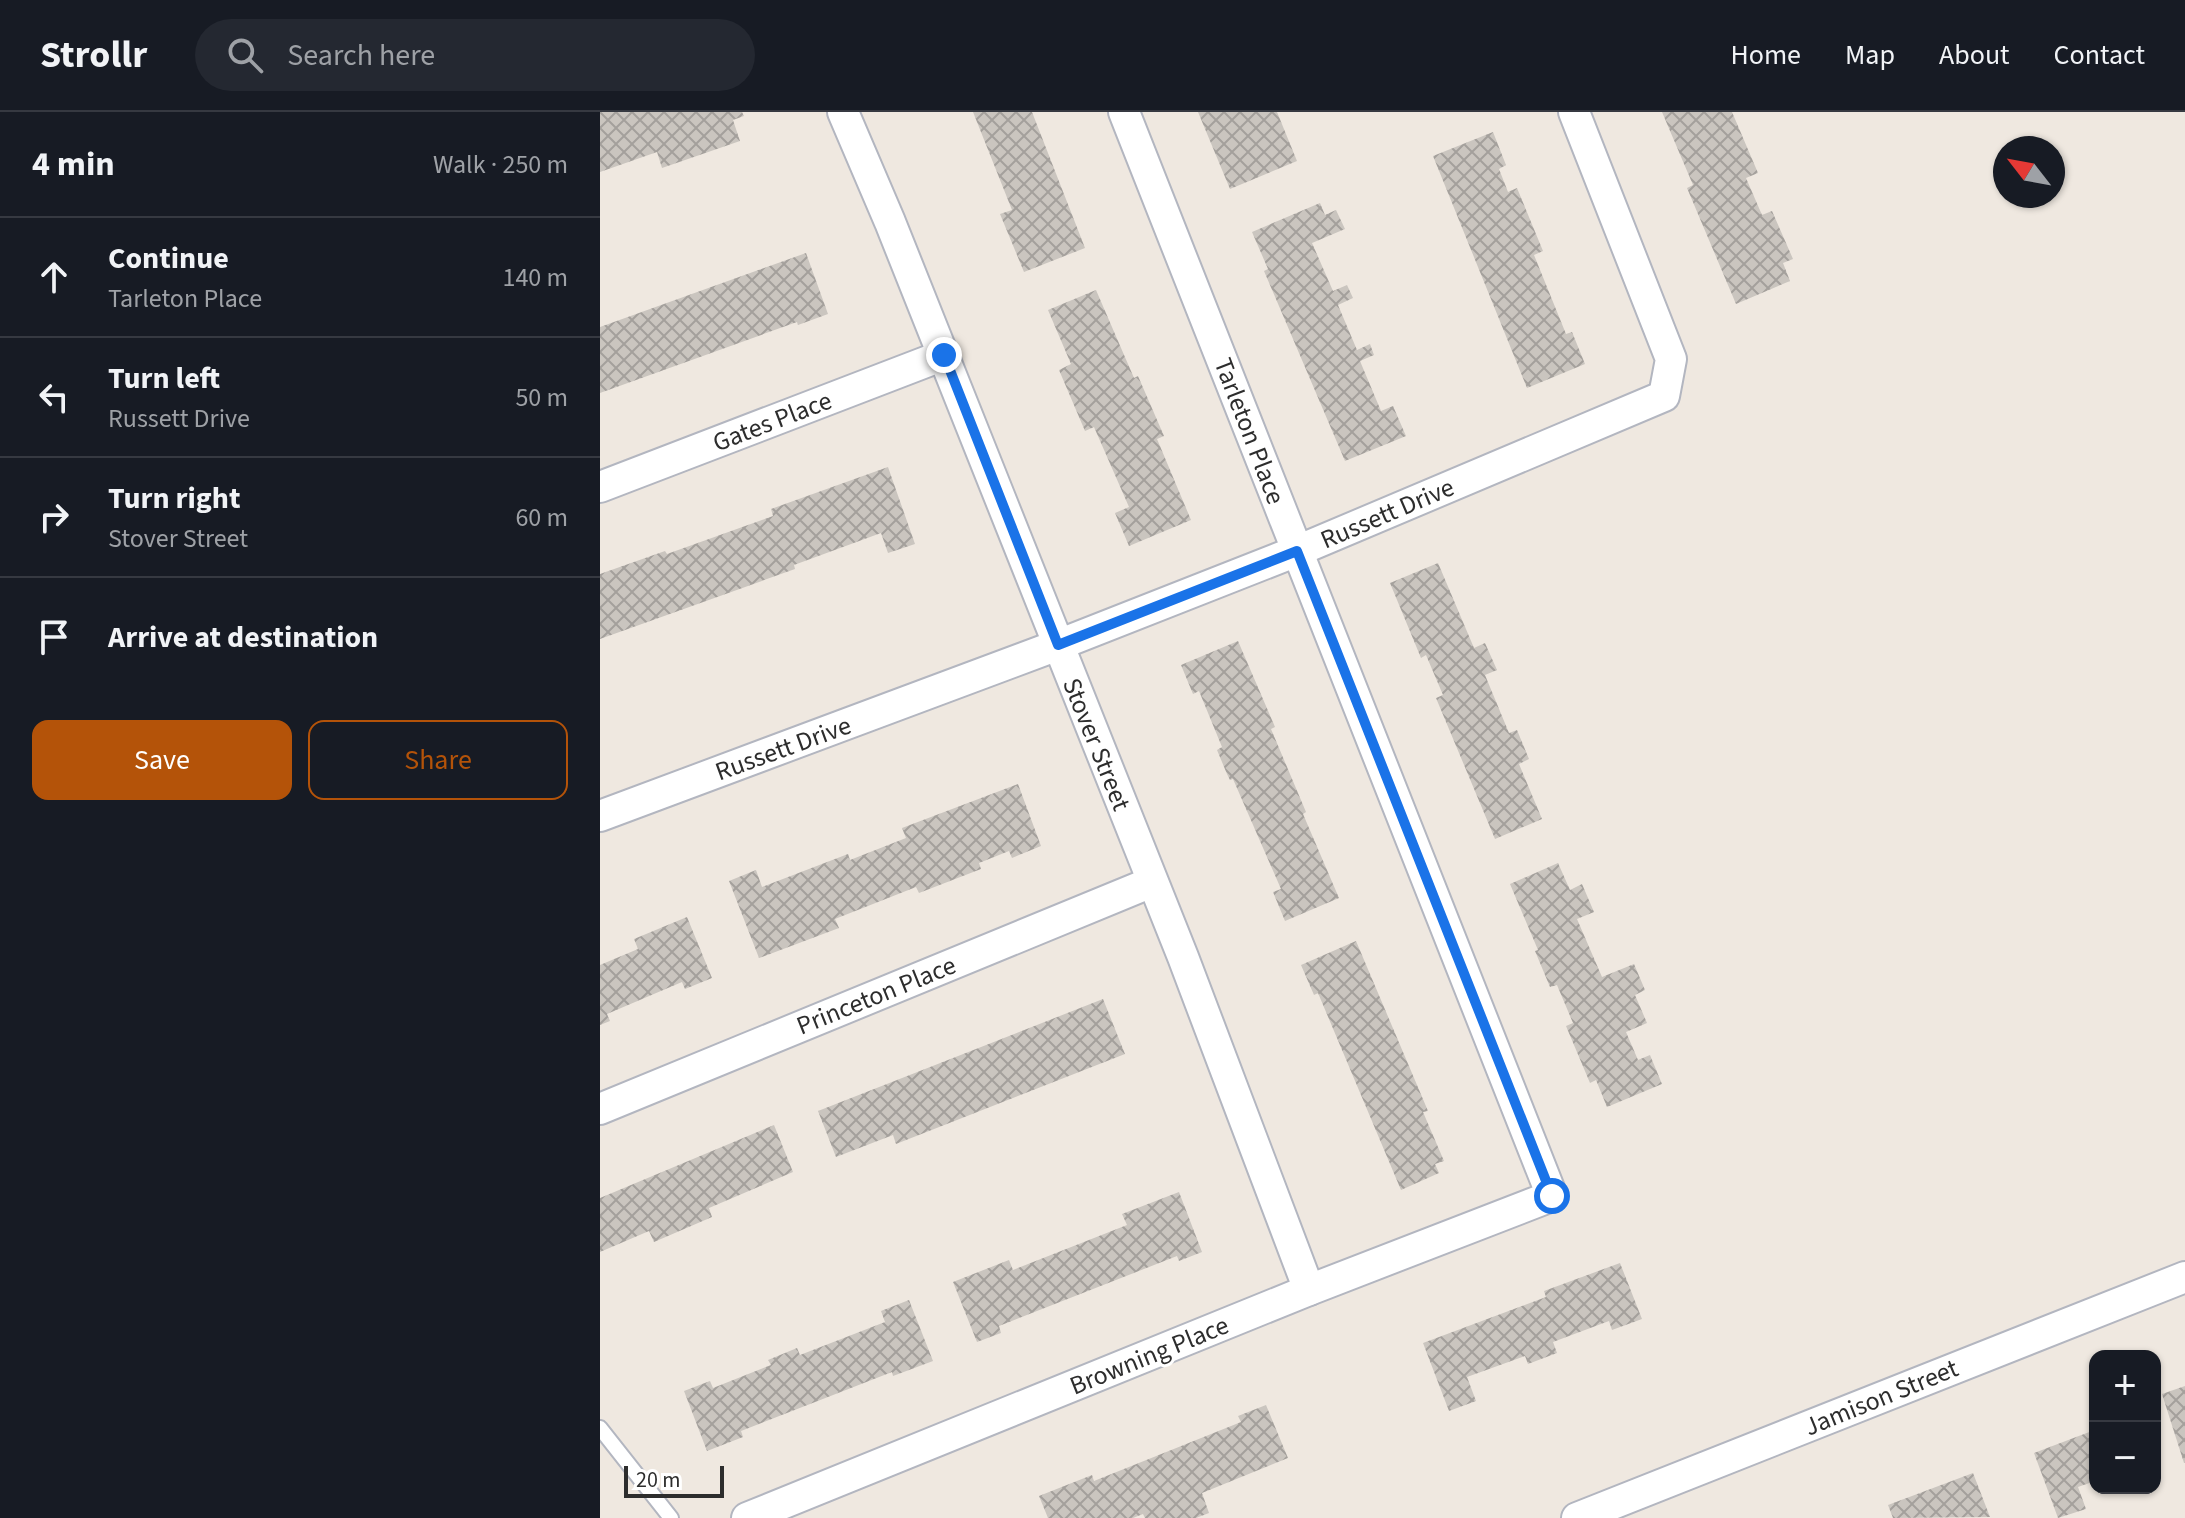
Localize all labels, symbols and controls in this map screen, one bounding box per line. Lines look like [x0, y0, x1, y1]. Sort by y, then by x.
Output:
search box [195, 19, 755, 91]
text: Strollr [40, 28, 147, 82]
icon: search [223, 33, 267, 77]
text: Search here [287, 34, 435, 77]
text: Home [1730, 35, 1801, 75]
text: Map [1845, 35, 1895, 75]
text: About [1939, 35, 2010, 75]
text: Contact [2054, 35, 2145, 75]
north arrow [1993, 136, 2065, 208]
text: 4 min [32, 140, 115, 189]
text: Walk · 250 m [433, 146, 568, 183]
text: Continue [108, 237, 229, 280]
icon: ahead [32, 255, 76, 299]
text: 140 m [502, 259, 568, 296]
text: Tarleton Place [108, 280, 262, 317]
route end [926, 337, 962, 373]
street label: Tarleton Place [1205, 353, 1294, 510]
text: Turn left [108, 357, 220, 400]
icon: left [32, 375, 76, 419]
text: 50 m [515, 379, 568, 416]
street label: Gates Place [707, 382, 837, 461]
text: Russett Drive [108, 400, 250, 437]
street label: Russett Drive [1315, 469, 1460, 558]
text: Turn right [108, 477, 240, 520]
icon: right [32, 495, 76, 539]
text: 60 m [515, 499, 568, 536]
text: Stover Street [108, 520, 248, 557]
icon: arrive [32, 615, 76, 659]
text: Arrive at destination [108, 616, 378, 659]
street label: Stover Street [1053, 672, 1140, 816]
street label: Russett Drive [710, 707, 856, 790]
button: Save [32, 720, 292, 800]
button: Share [308, 720, 568, 800]
street label: Princeton Place [791, 947, 961, 1044]
route start [1534, 1178, 1570, 1214]
street label: Browning Place [1064, 1307, 1234, 1404]
street label: Jamison Street [1799, 1350, 1964, 1445]
map controls [2089, 1350, 2161, 1494]
button: + [2089, 1350, 2161, 1422]
button: − [2089, 1422, 2161, 1494]
scale bar [624, 1462, 724, 1498]
text: 20 m [636, 1464, 681, 1496]

